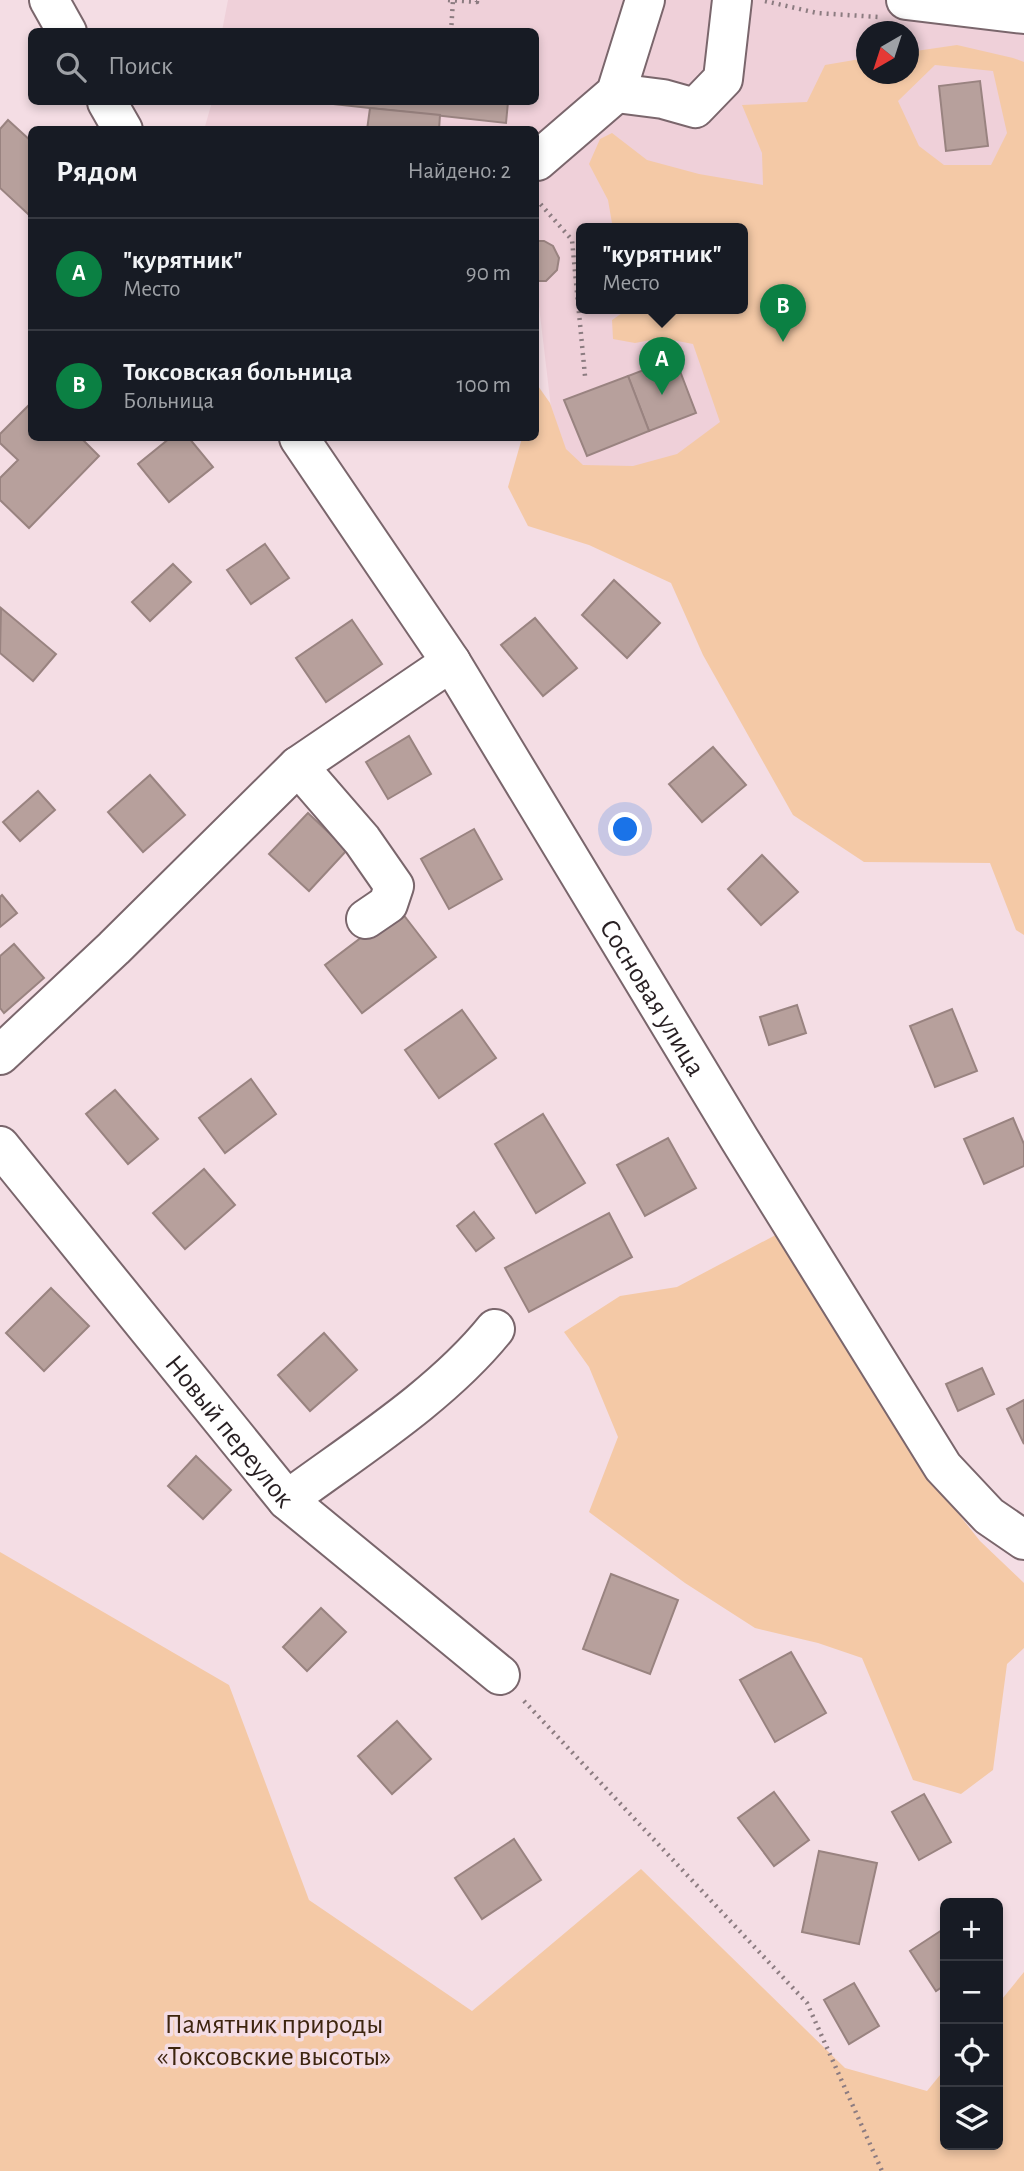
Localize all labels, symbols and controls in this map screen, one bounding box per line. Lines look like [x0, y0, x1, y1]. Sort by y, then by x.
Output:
north arrow [856, 21, 919, 84]
search box [28, 28, 539, 105]
icon: search [52, 48, 90, 86]
text: Поиск [108, 53, 173, 79]
text: Рядом [56, 157, 138, 187]
text: Найдено: 2 [408, 160, 511, 183]
popup [576, 223, 748, 314]
text: "курятник" [602, 241, 722, 267]
text: "курятник" [123, 247, 242, 273]
text: A [72, 262, 86, 285]
text: 90 m [466, 262, 511, 285]
text: Место [602, 272, 660, 295]
text: Место [123, 278, 180, 301]
pin: B [760, 284, 806, 342]
pin: A [639, 337, 685, 395]
text: Токсовская больница [123, 359, 352, 385]
text: B [72, 374, 86, 397]
text: 100 m [457, 374, 511, 397]
text: Больница [123, 390, 214, 413]
your location [608, 812, 642, 846]
street label: Сосновая улица [594, 915, 710, 1081]
street label: Новый переулок [159, 1350, 299, 1513]
map controls [940, 1898, 1003, 2150]
button: + [940, 1898, 1003, 1961]
button: − [940, 1961, 1003, 2024]
park label: Памятник природы «Токсовские высоты» [157, 2011, 391, 2071]
button: locate [940, 2024, 1003, 2087]
button: layers [940, 2087, 1003, 2150]

